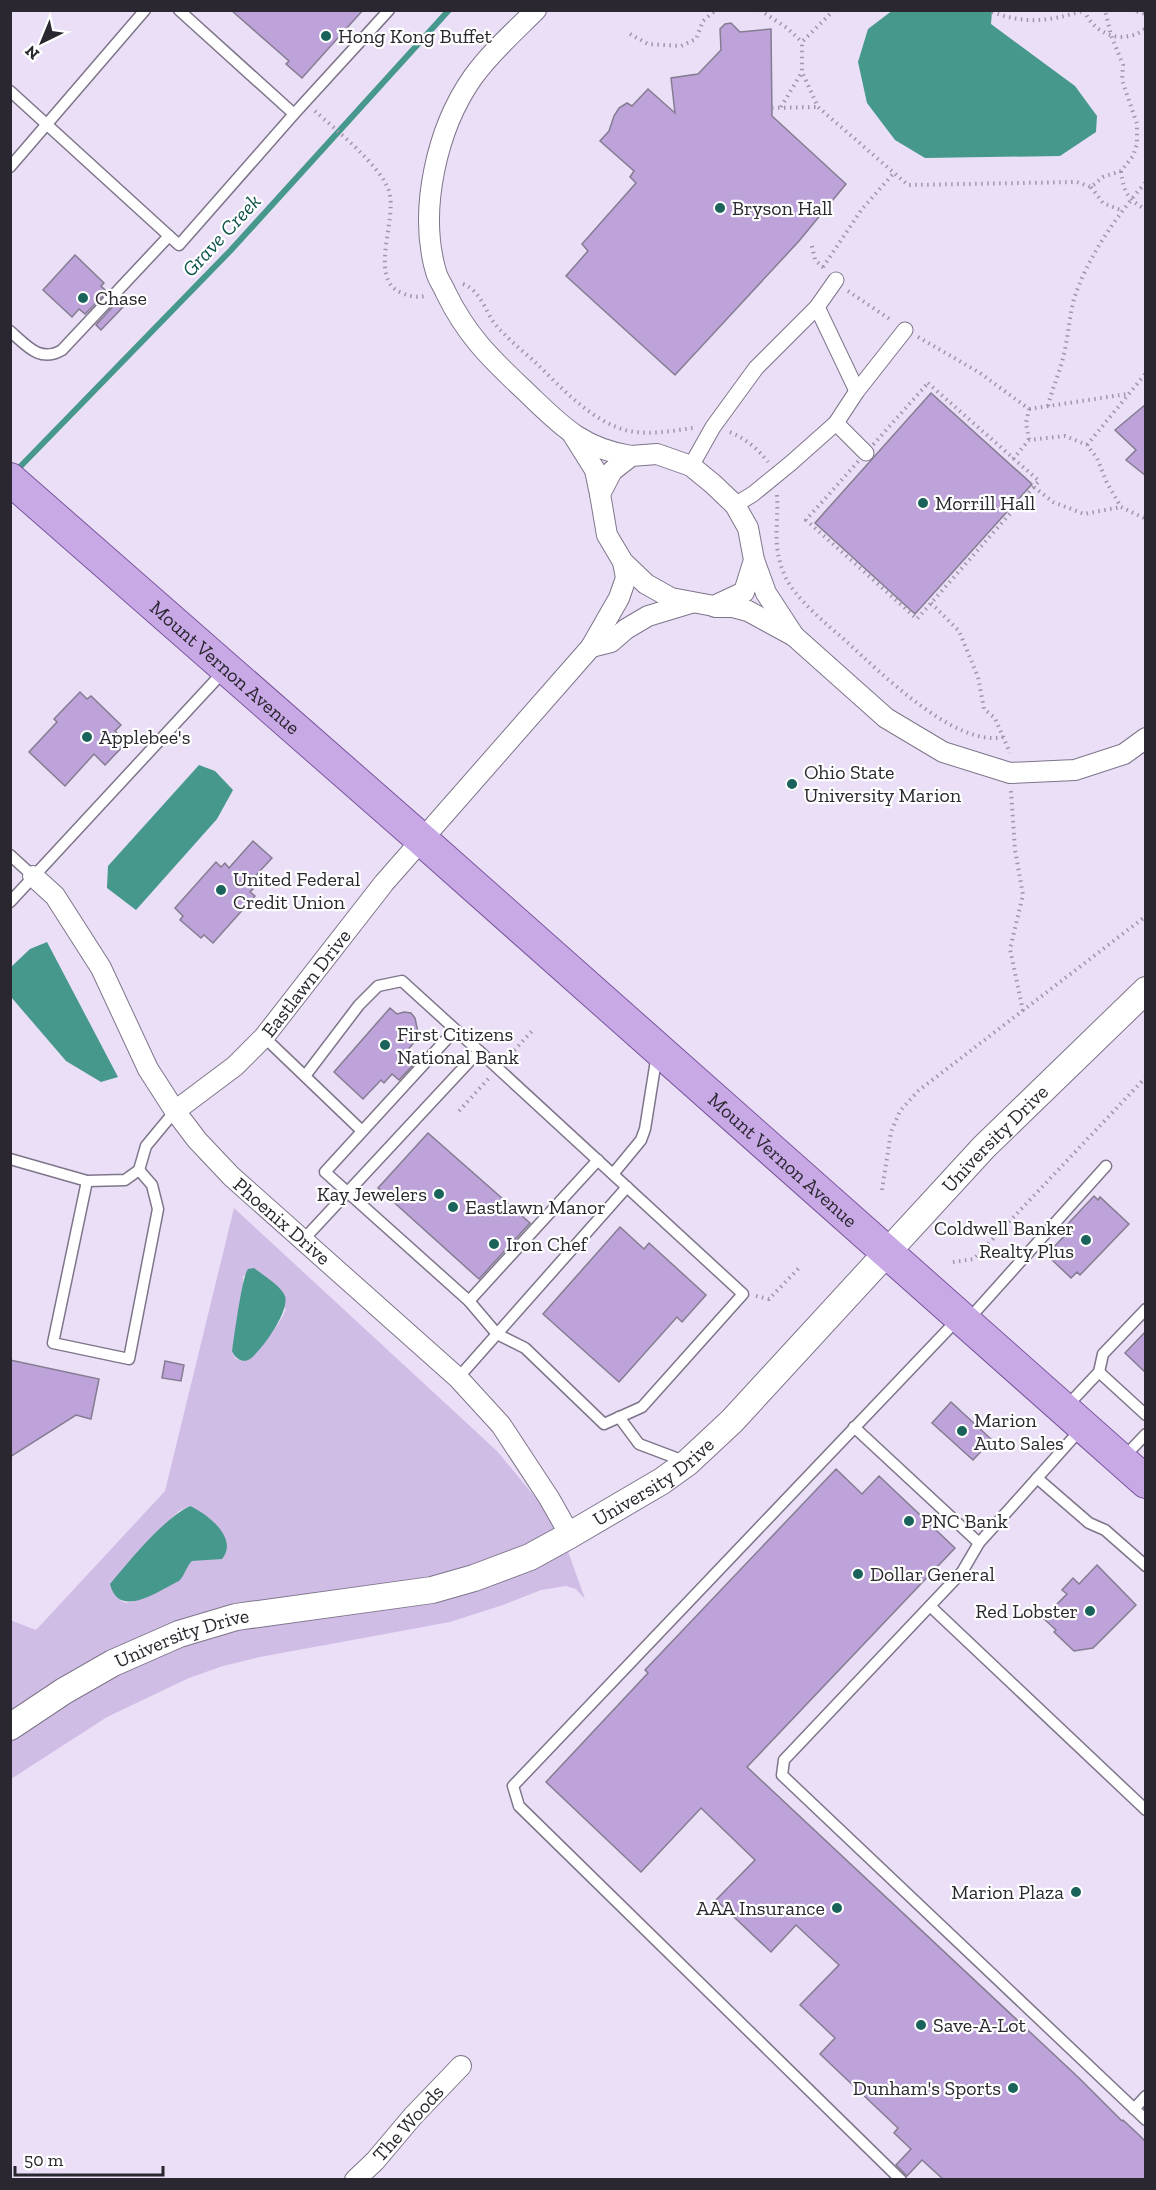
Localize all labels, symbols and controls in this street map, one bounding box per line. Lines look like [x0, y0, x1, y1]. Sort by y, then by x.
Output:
north arrow [12, 12, 72, 72]
place label: Hong Kong Buffet [338, 24, 492, 48]
marker: Hong Kong Buffet [319, 29, 333, 43]
text: N [21, 42, 43, 64]
water label: Grave Creek [177, 189, 265, 281]
place label: Bryson Hall [732, 196, 833, 220]
marker: Bryson Hall [713, 201, 727, 215]
place label: Chase [95, 286, 147, 310]
marker: Chase [76, 291, 90, 305]
place label: Morrill Hall [935, 491, 1035, 515]
marker: Morrill Hall [916, 496, 930, 510]
street label: Mount Vernon Avenue [145, 595, 305, 740]
place label: Applebee's [99, 725, 190, 749]
marker: Applebee's [80, 730, 94, 744]
place label: Ohio State University Marion [804, 760, 962, 807]
marker: Ohio State University Marion [785, 777, 799, 791]
place label: United Federal Credit Union [233, 867, 360, 914]
marker: United Federal Credit Union [214, 883, 228, 897]
street label: Eastlawn Drive [256, 924, 356, 1042]
place label: First Citizens National Bank [397, 1022, 519, 1069]
marker: First Citizens National Bank [378, 1038, 392, 1052]
street label: University Drive [937, 1080, 1053, 1197]
street label: Mount Vernon Avenue [703, 1087, 862, 1232]
street label: Phoenix Drive [228, 1172, 336, 1270]
place label: Kay Jewelers [317, 1182, 427, 1206]
marker: Kay Jewelers [432, 1187, 446, 1201]
place label: Eastlawn Manor [465, 1195, 606, 1219]
marker: Eastlawn Manor [446, 1200, 460, 1214]
place label: Coldwell Banker Realty Plus [934, 1216, 1074, 1263]
place label: Iron Chef [506, 1232, 589, 1256]
marker: Coldwell Banker Realty Plus [1079, 1233, 1093, 1247]
marker: Iron Chef [487, 1237, 501, 1251]
place label: Marion Auto Sales [974, 1408, 1064, 1455]
marker: Marion Auto Sales [955, 1424, 969, 1438]
street label: University Drive [588, 1432, 719, 1531]
place label: PNC Bank [921, 1509, 1009, 1533]
marker: PNC Bank [902, 1514, 916, 1528]
place label: Dollar General [870, 1562, 995, 1586]
marker: Dollar General [851, 1567, 865, 1581]
place label: Red Lobster [975, 1599, 1078, 1623]
street label: University Drive [111, 1603, 250, 1673]
marker: Red Lobster [1083, 1604, 1097, 1618]
place label: Marion Plaza [951, 1880, 1064, 1904]
marker: Marion Plaza [1069, 1885, 1083, 1899]
place label: AAA Insurance [696, 1896, 825, 1920]
marker: AAA Insurance [830, 1901, 844, 1915]
place label: Save-A-Lot [933, 2013, 1026, 2037]
marker: Save-A-Lot [914, 2018, 928, 2032]
place label: Dunham's Sports [853, 2076, 1001, 2100]
street label: The Woods [367, 2080, 449, 2166]
marker: Dunham's Sports [1006, 2081, 1020, 2095]
scale bar [15, 2139, 164, 2177]
text: 50 m [24, 2149, 64, 2171]

